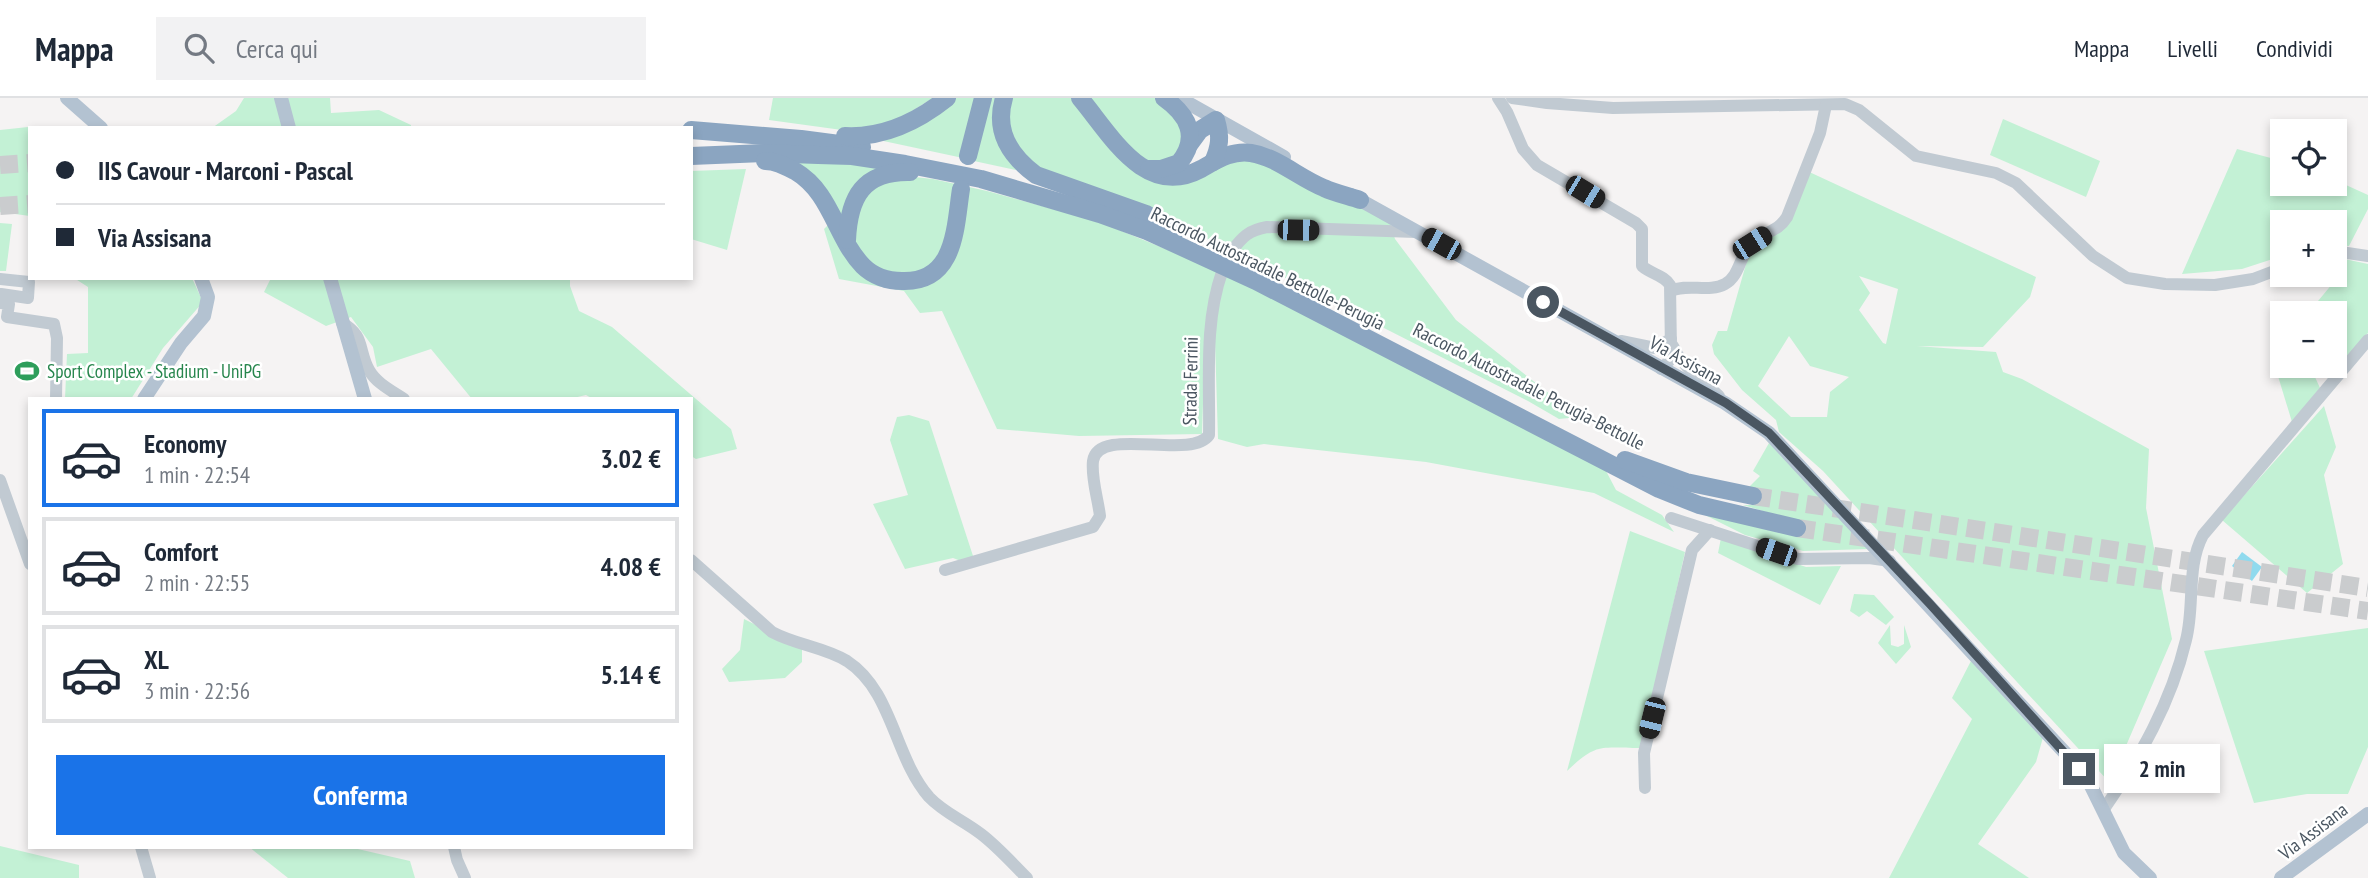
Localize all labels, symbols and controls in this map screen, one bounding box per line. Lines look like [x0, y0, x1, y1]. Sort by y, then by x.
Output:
search box [156, 17, 646, 80]
text: Mappa [35, 27, 114, 70]
icon: search [180, 29, 218, 67]
text: Cerca qui [236, 32, 318, 65]
text: Mappa [2074, 33, 2129, 64]
text: Livelli [2167, 33, 2218, 64]
text: Condividi [2256, 33, 2333, 64]
map controls [2270, 119, 2347, 378]
button: locate [2270, 119, 2347, 196]
text: IIS Cavour - Marconi - Pascal [98, 154, 353, 187]
car [1562, 172, 1609, 212]
street label: Raccordo Autostradale Bettolle-Perugia [1147, 201, 1389, 335]
button: + [2270, 210, 2347, 287]
car [1277, 219, 1320, 241]
text: Via Assisana [98, 221, 211, 254]
car [1729, 223, 1776, 263]
car [1418, 225, 1465, 263]
route start [1527, 286, 1559, 318]
button: − [2270, 301, 2347, 378]
street label: Raccordo Autostradale Perugia-Bettolle [1409, 317, 1649, 455]
street label: Via Assisana [1644, 330, 1727, 390]
street label: Strada Ferrini [1177, 336, 1203, 426]
sports icon: Sport Complex - Stadium - UniPG [13, 357, 41, 385]
place label: Sport Complex - Stadium - UniPG [47, 359, 261, 383]
icon: car [60, 427, 123, 490]
text: Economy [144, 427, 226, 460]
text: 3.02 € [600, 442, 661, 475]
text: 1 min · 22:54 [144, 460, 250, 489]
icon: car [60, 535, 123, 598]
text: Comfort [144, 535, 218, 568]
car [1753, 535, 1800, 569]
text: 4.08 € [600, 550, 661, 583]
text: 2 min · 22:55 [144, 568, 250, 597]
icon: car [60, 643, 123, 706]
text: XL [144, 643, 169, 676]
text: 5.14 € [600, 658, 661, 691]
text: 3 min · 22:56 [144, 676, 250, 705]
car [1637, 695, 1668, 741]
callout: 2 min [2104, 744, 2219, 794]
route end [2063, 753, 2095, 785]
text: 2 min [2139, 754, 2185, 783]
button: Conferma [56, 755, 665, 835]
street label: Via Assisana [2273, 797, 2352, 865]

